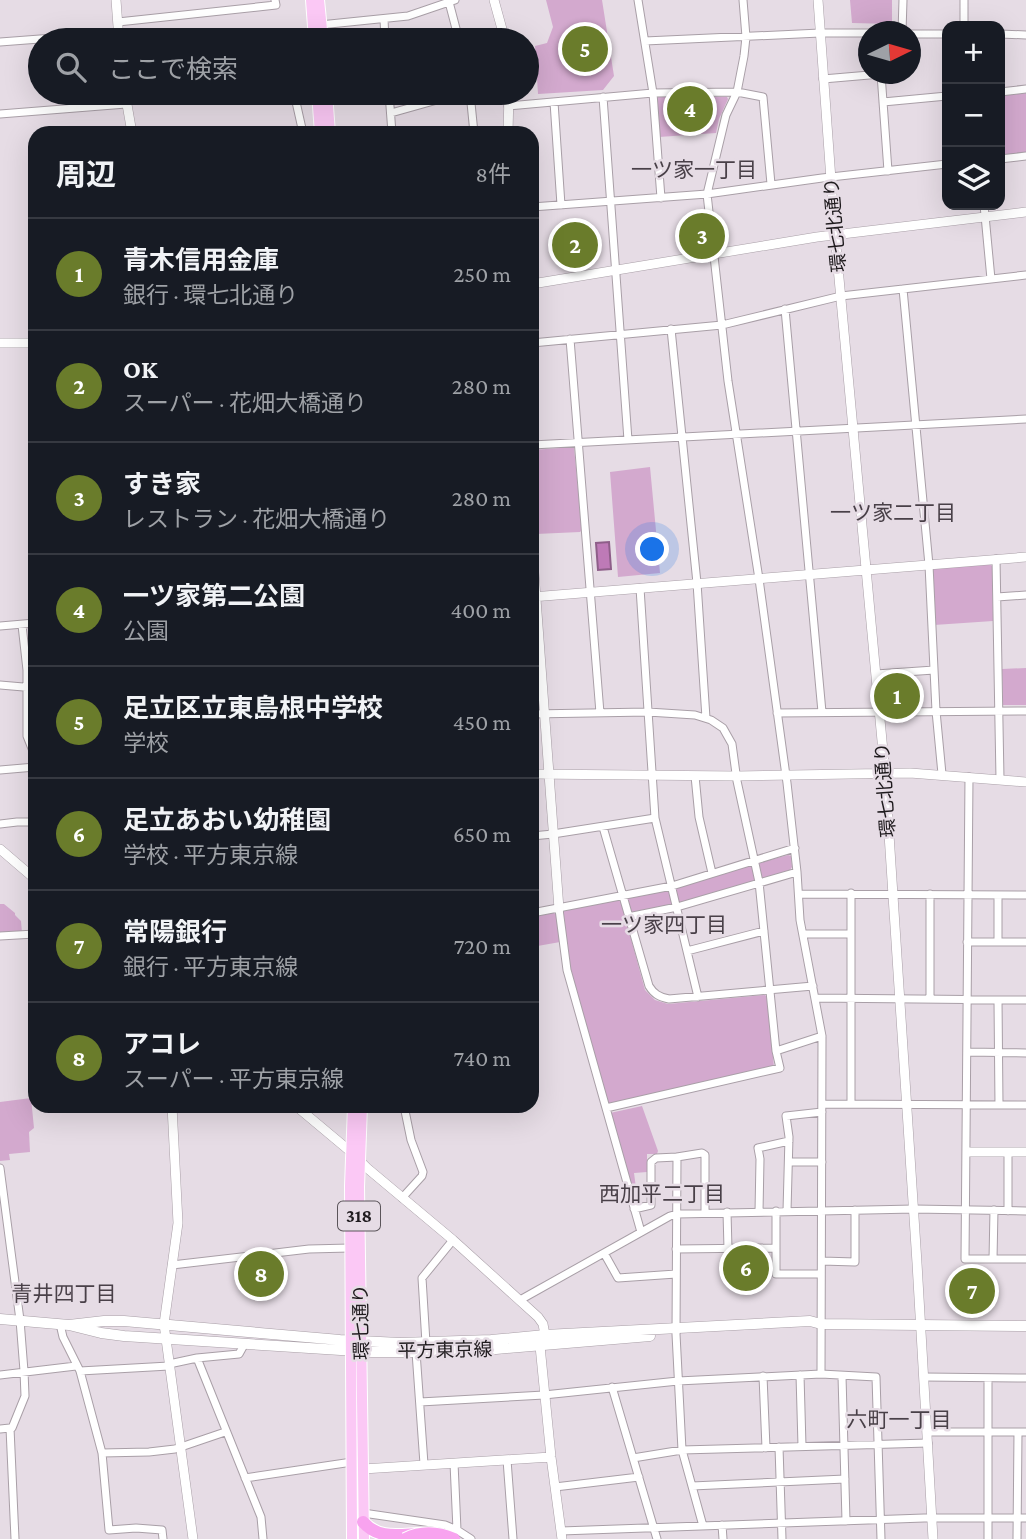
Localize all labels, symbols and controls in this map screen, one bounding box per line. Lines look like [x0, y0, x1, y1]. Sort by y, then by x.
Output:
north arrow [858, 21, 921, 84]
map controls [942, 21, 1005, 210]
button: + [942, 21, 1005, 84]
pin: 5 [562, 23, 608, 75]
search box [28, 28, 539, 105]
icon: search [52, 48, 90, 86]
text: ここで検索 [108, 55, 238, 84]
pin: 4 [667, 83, 713, 135]
button: − [942, 84, 1005, 147]
button: layers [942, 147, 1005, 210]
text: 周辺 [56, 158, 116, 191]
district label: 一ツ家一丁目 [631, 158, 757, 182]
text: 8件 [476, 161, 511, 187]
street label: 環七北通り [820, 177, 850, 273]
pin: 3 [679, 210, 725, 262]
pin: 2 [552, 219, 598, 271]
text: 青木信用金庫 [123, 246, 279, 275]
text: 1 [75, 261, 83, 287]
text: 250 m [453, 261, 511, 287]
text: 銀行 · 環七北通り [123, 282, 298, 308]
text: OK [123, 355, 158, 384]
text: 2 [73, 373, 85, 399]
text: 280 m [452, 373, 511, 399]
text: スーパー · 花畑大橋通り [123, 390, 367, 416]
text: すき家 [123, 470, 201, 499]
text: 3 [73, 485, 85, 511]
text: 280 m [452, 485, 511, 511]
district label: 一ツ家二丁目 [830, 501, 956, 525]
text: レストラン · 花畑大橋通り [123, 506, 390, 532]
your location [635, 532, 669, 566]
text: 一ツ家第二公園 [123, 582, 305, 611]
text: 4 [73, 597, 85, 623]
text: 400 m [450, 597, 511, 623]
text: 公園 [123, 618, 169, 644]
pin: 1 [874, 670, 920, 722]
text: 足立区立東島根中学校 [123, 694, 383, 723]
text: 5 [73, 709, 85, 735]
text: 450 m [453, 709, 511, 735]
text: 学校 [123, 730, 169, 756]
street label: 環七北通り [871, 742, 899, 838]
text: 足立あおい幼稚園 [123, 806, 331, 835]
text: 6 [73, 821, 85, 847]
text: 650 m [453, 821, 511, 847]
text: 学校 · 平方東京線 [123, 842, 298, 868]
district label: 一ツ家四丁目 [601, 913, 727, 937]
text: 常陽銀行 [123, 918, 227, 947]
text: 7 [73, 933, 85, 959]
text: 720 m [454, 933, 511, 959]
text: 銀行 · 平方東京線 [123, 954, 298, 980]
text: アコレ [123, 1030, 201, 1059]
text: 8 [72, 1045, 86, 1071]
text: 740 m [454, 1045, 511, 1071]
text: スーパー · 平方東京線 [123, 1066, 344, 1092]
district label: 西加平二丁目 [599, 1182, 725, 1206]
road number: 318 [338, 1202, 380, 1231]
pin: 6 [723, 1242, 769, 1294]
pin: 8 [238, 1248, 284, 1300]
pin: 7 [949, 1265, 995, 1317]
district label: 青井四丁目 [12, 1282, 117, 1306]
street label: 環七通り [350, 1284, 372, 1360]
street label: 平方東京線 [397, 1339, 493, 1361]
district label: 六町一丁目 [847, 1408, 952, 1432]

